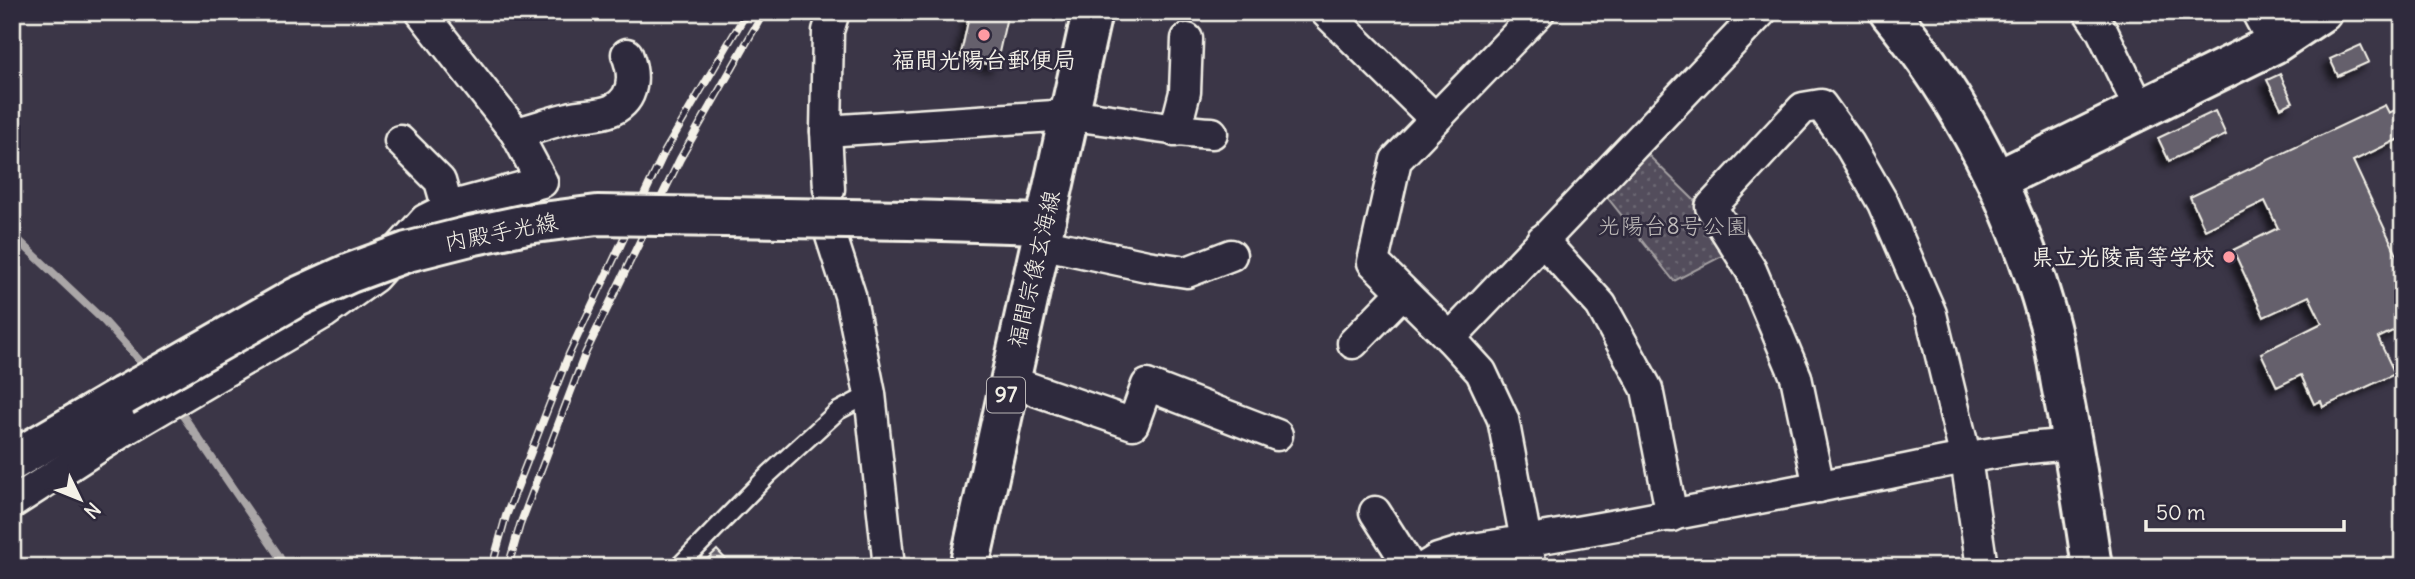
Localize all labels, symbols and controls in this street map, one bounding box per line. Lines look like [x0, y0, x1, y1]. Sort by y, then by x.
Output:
marker: 福間光陽台郵便局 [976, 27, 992, 43]
place label: 福間光陽台郵便局 [892, 45, 1076, 74]
street label: 福間宗像玄海線 [1001, 187, 1066, 351]
street label: 内殿手光線 [442, 206, 560, 257]
park label: 光陽台8号公園 [1597, 211, 1749, 240]
place label: 県立光陵高等学校 [2031, 242, 2215, 271]
marker: 県立光陵高等学校 [2221, 249, 2237, 265]
road number: 97 [987, 378, 1025, 412]
north arrow [46, 463, 116, 534]
scale bar [2146, 488, 2343, 532]
text: N [79, 498, 106, 524]
text: 50 m [2156, 499, 2205, 526]

